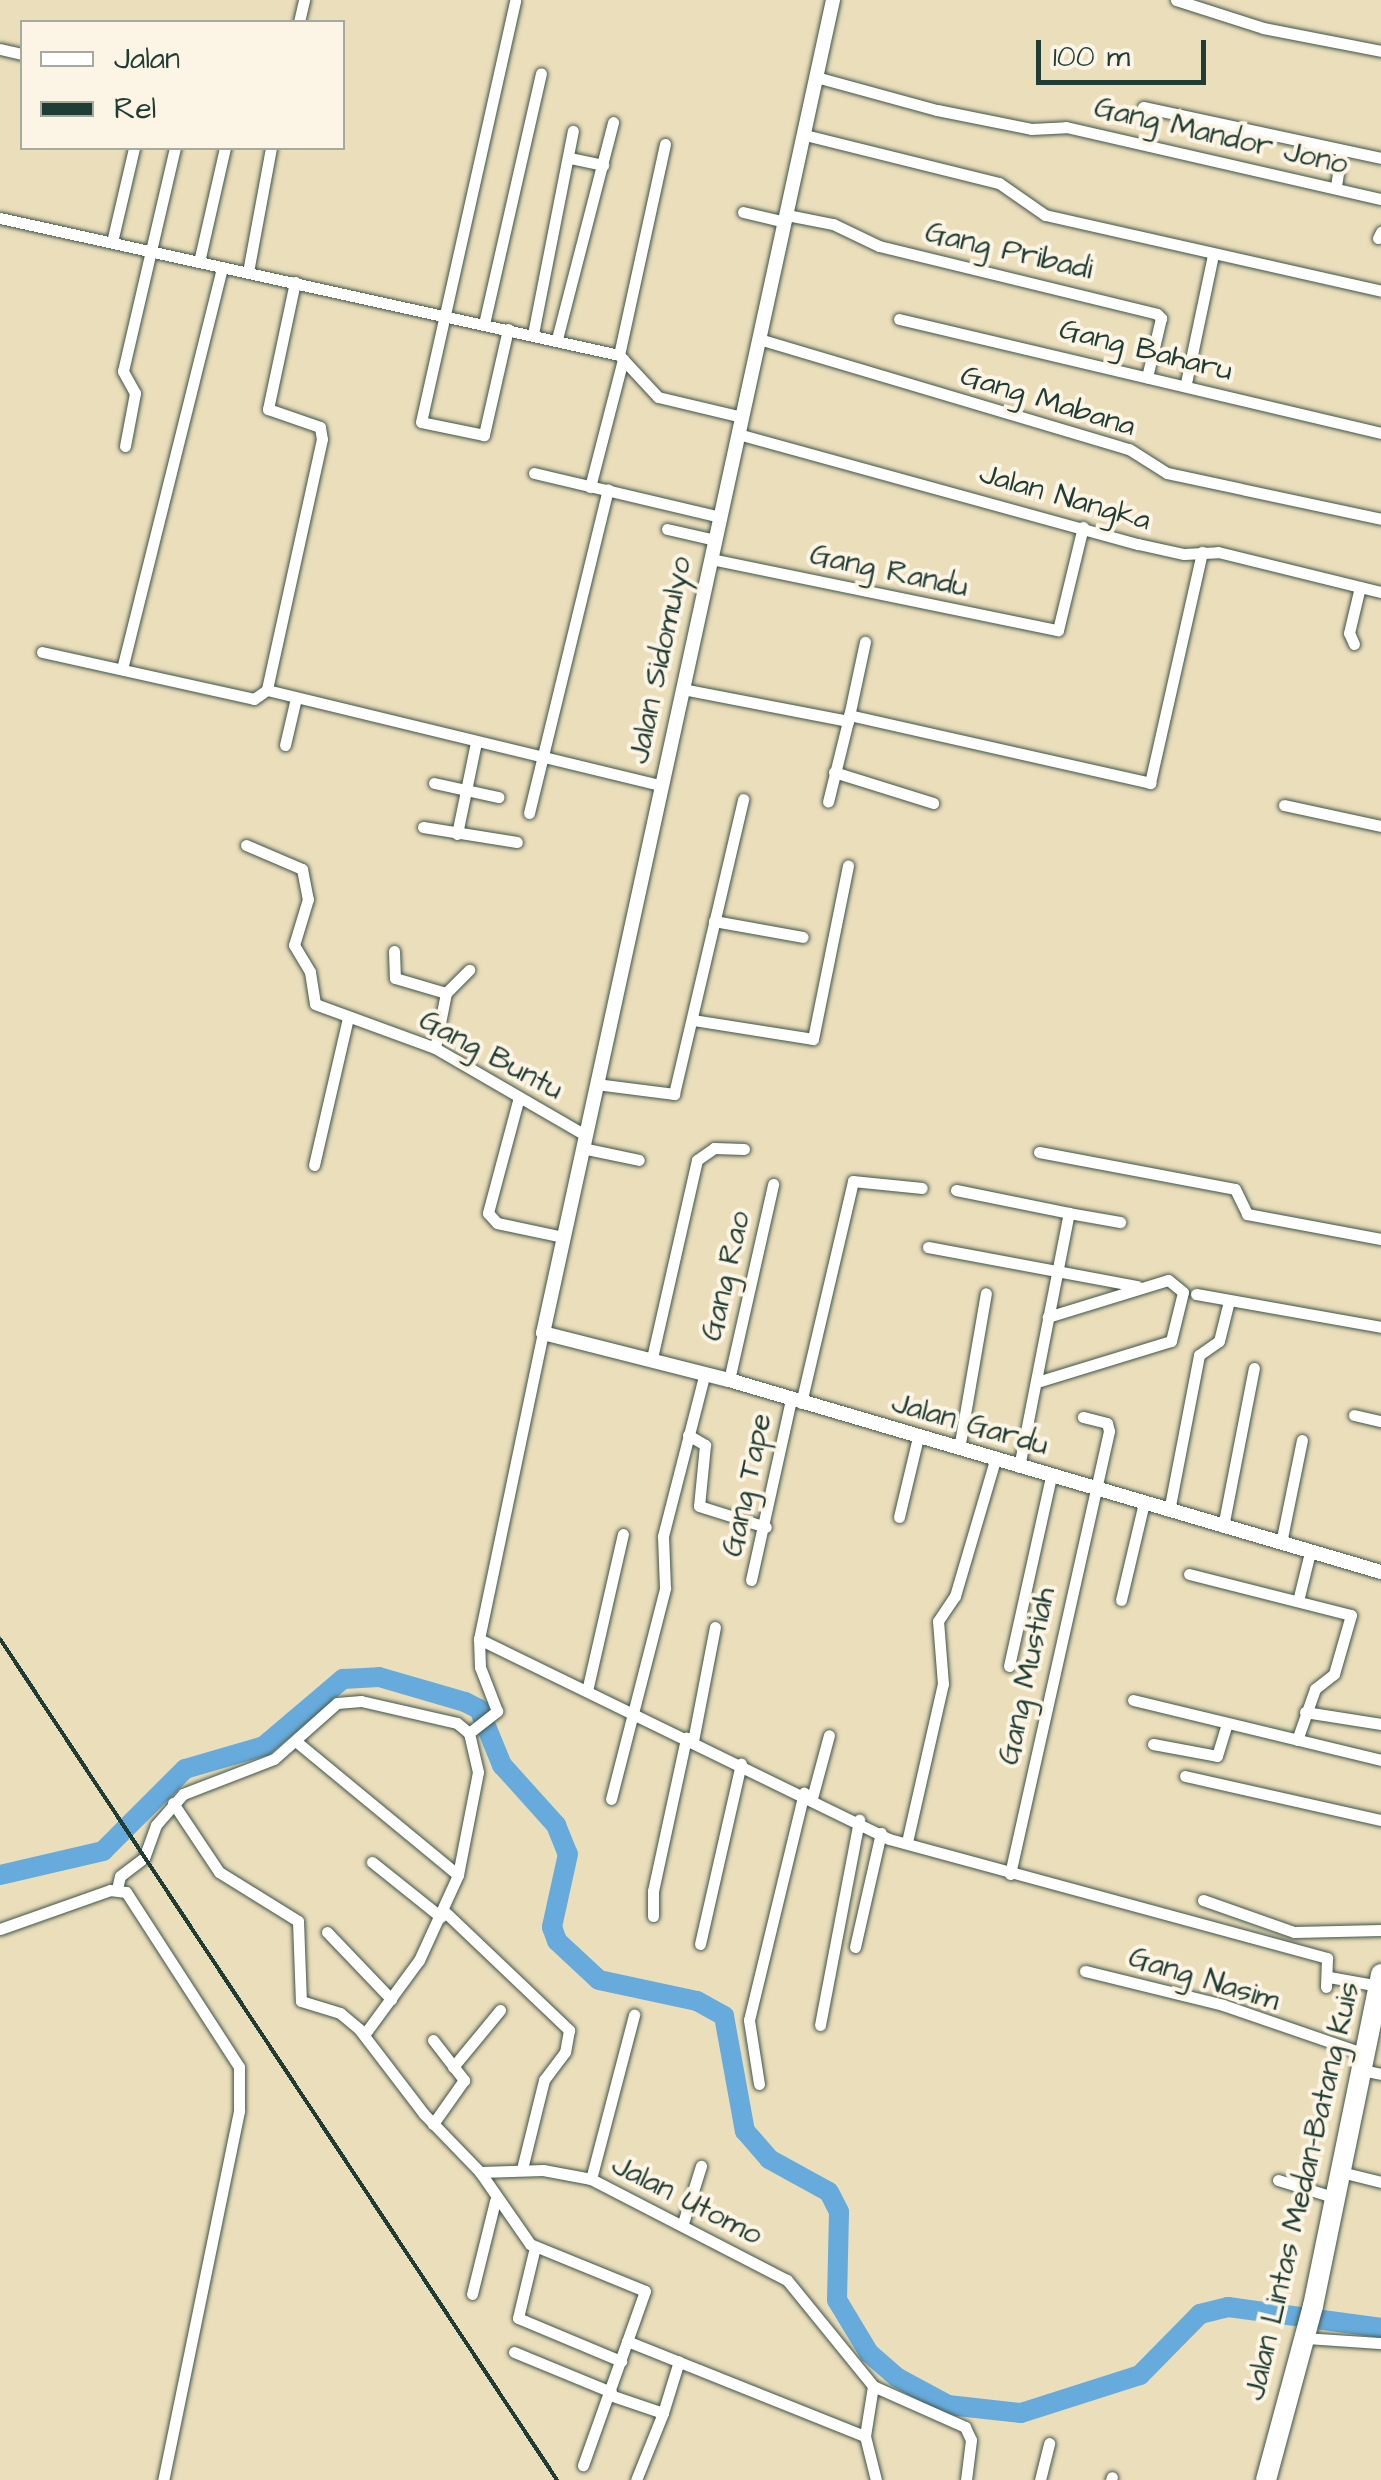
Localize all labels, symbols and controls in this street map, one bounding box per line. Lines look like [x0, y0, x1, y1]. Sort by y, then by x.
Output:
legend [20, 20, 345, 150]
scale bar [1041, 20, 1211, 82]
text: 100 m [1053, 36, 1130, 78]
text: Jalan [114, 38, 180, 80]
text: Rel [114, 88, 156, 130]
street label: Gang Mandor Jono [1091, 89, 1351, 183]
street label: Gang Pribadi [922, 214, 1096, 288]
street label: Gang Baharu [1056, 311, 1236, 389]
street label: Gang Mabana [956, 357, 1140, 445]
street label: Jalan Nangka [975, 455, 1155, 539]
street label: Gang Randu [807, 537, 971, 605]
street label: Jalan Sidomulyo [620, 553, 700, 767]
street label: Gang Buntu [413, 1002, 569, 1108]
street label: Gang Rao [694, 1208, 758, 1344]
street label: Jalan Gardu [887, 1384, 1053, 1464]
street label: Gang Tape [714, 1410, 780, 1560]
street label: Gang Mustiah [991, 1584, 1063, 1768]
street label: Gang Nasim [1124, 1939, 1284, 2019]
street label: Jalan Lintas Medan–Batang Kuis [1236, 1978, 1368, 2404]
street label: Jalan Utomo [606, 2147, 768, 2253]

